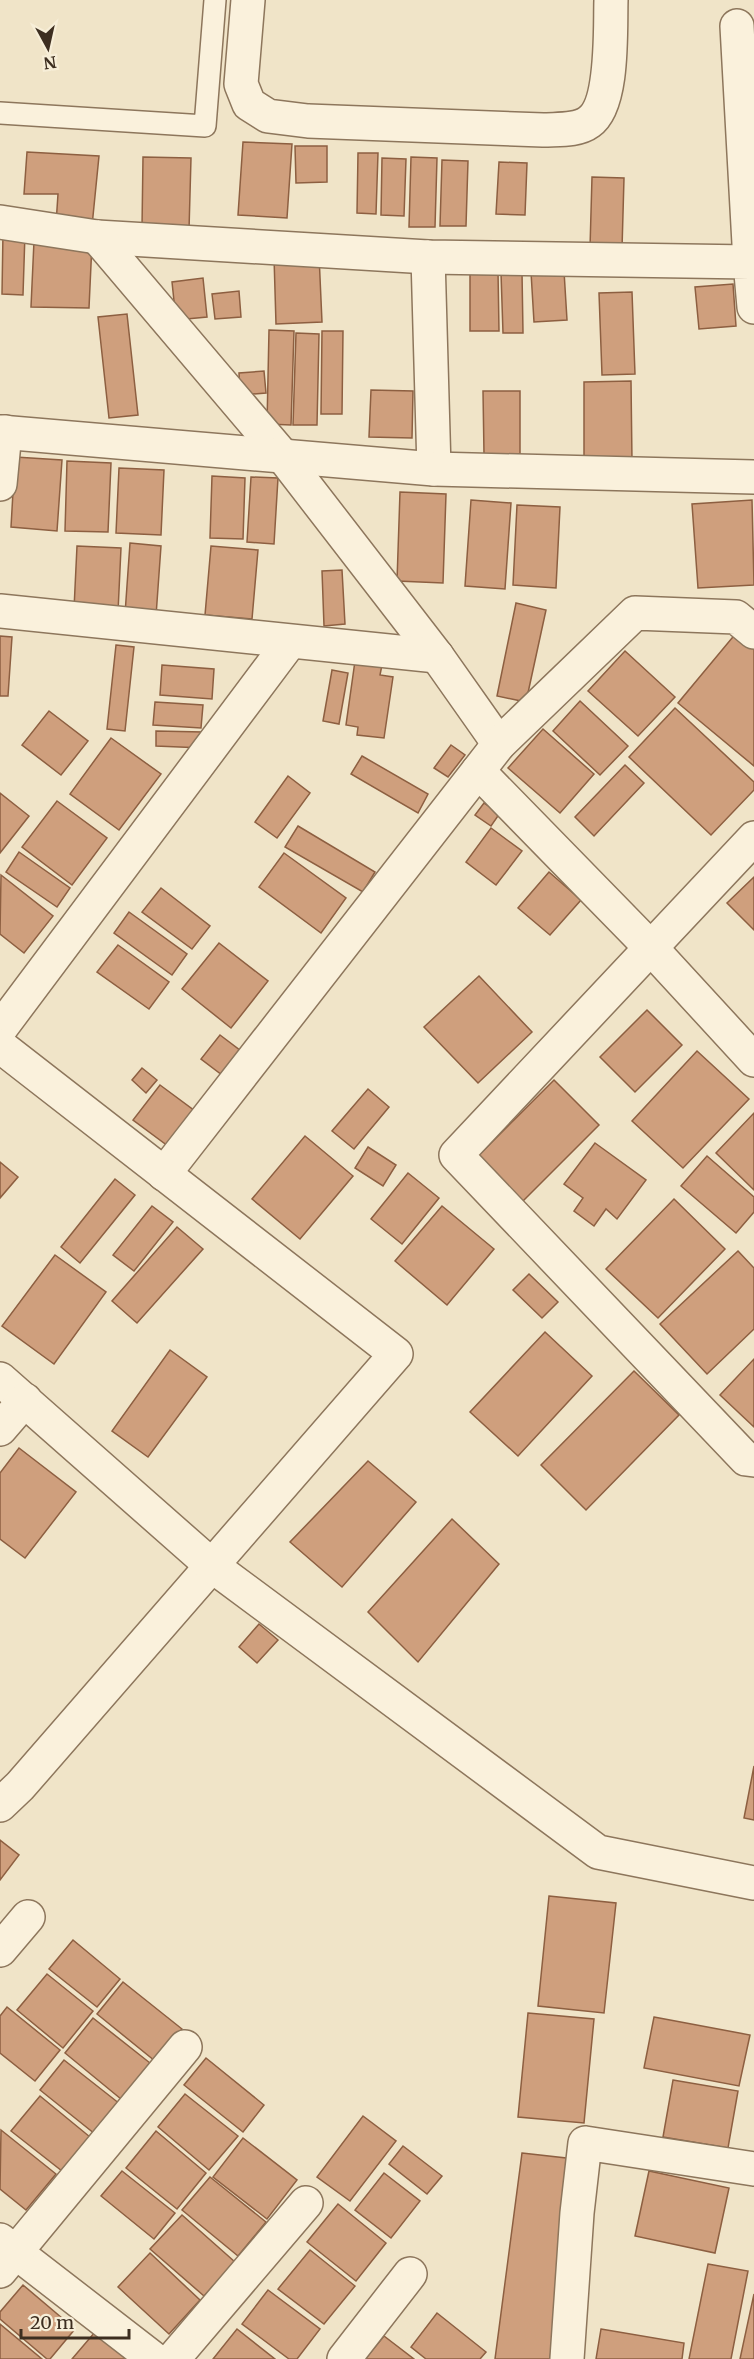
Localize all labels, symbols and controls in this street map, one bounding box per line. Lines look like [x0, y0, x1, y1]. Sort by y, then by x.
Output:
north arrow [18, 18, 78, 78]
text: N [42, 52, 58, 74]
scale bar [21, 2302, 129, 2340]
text: 20 m [30, 2311, 74, 2334]

